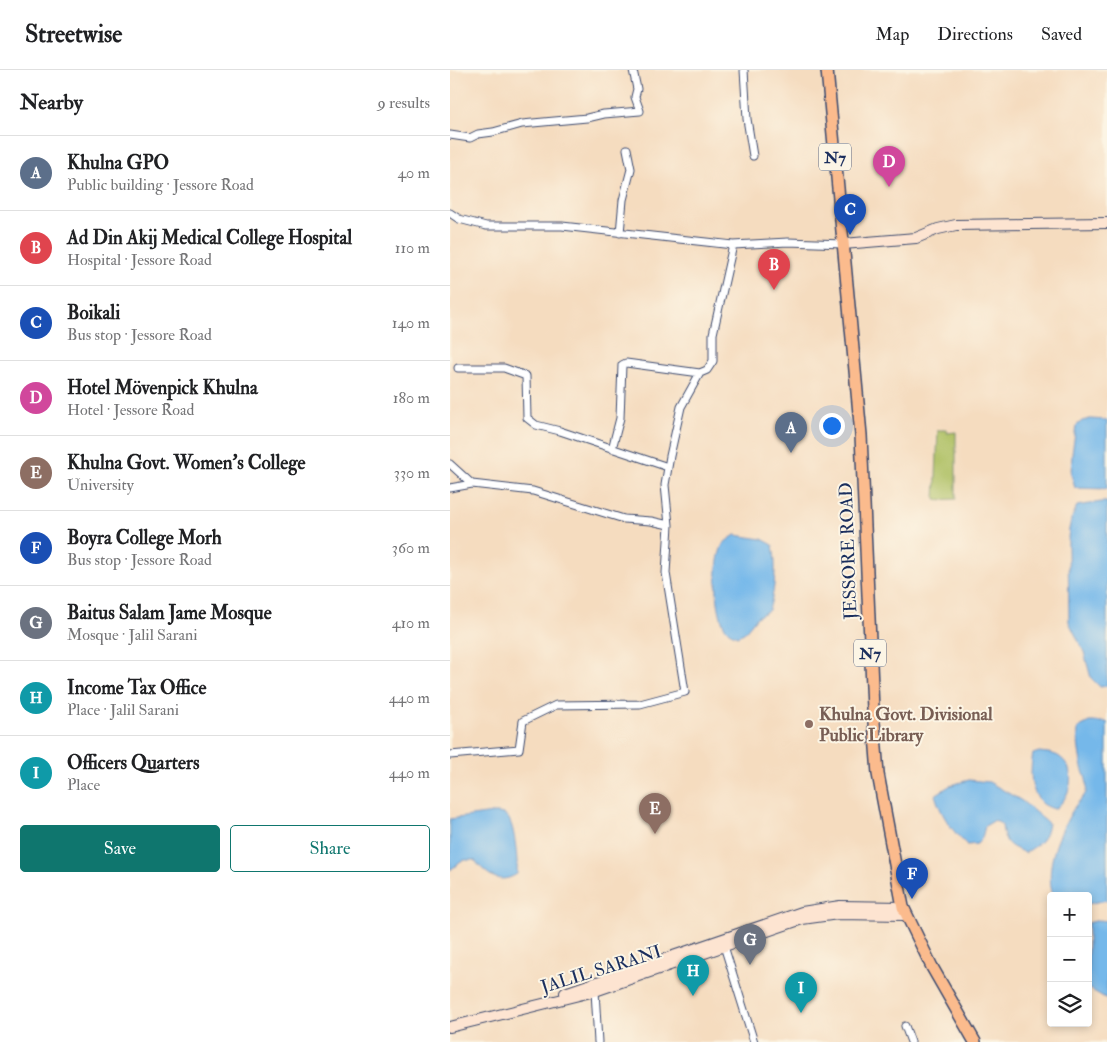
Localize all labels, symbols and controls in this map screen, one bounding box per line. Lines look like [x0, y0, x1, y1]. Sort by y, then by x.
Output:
text: Streetwise [25, 19, 122, 50]
text: Map [876, 23, 909, 46]
text: Directions [937, 23, 1013, 46]
text: Saved [1041, 23, 1082, 46]
text: Nearby [20, 89, 83, 116]
text: 9 results [377, 93, 430, 113]
road number: N7 [819, 144, 851, 170]
pin: D [873, 146, 905, 187]
text: Khulna GPO [67, 151, 169, 175]
text: A [31, 163, 41, 183]
text: 40 m [397, 163, 430, 183]
text: Public building · Jessore Road [67, 175, 254, 195]
pin: C [834, 194, 866, 235]
text: Ad Din Akij Medical College Hospital [67, 226, 352, 250]
text: B [31, 238, 41, 258]
text: 110 m [395, 238, 430, 258]
pin: B [758, 249, 790, 290]
text: Hospital · Jessore Road [67, 250, 212, 270]
text: Boikali [67, 301, 120, 325]
text: C [30, 313, 42, 333]
text: 140 m [392, 313, 430, 333]
text: Bus stop · Jessore Road [67, 325, 212, 345]
text: Hotel Mövenpick Khulna [67, 376, 258, 400]
text: D [29, 388, 43, 408]
text: 180 m [393, 388, 430, 408]
text: Hotel · Jessore Road [67, 400, 194, 420]
pin: A [775, 412, 807, 453]
your location [819, 413, 845, 439]
text: Khulna Govt. Women's College [67, 451, 306, 475]
text: E [30, 463, 42, 483]
text: 330 m [394, 463, 430, 483]
text: University [67, 475, 134, 495]
street label: JESSORE ROAD [835, 482, 862, 621]
text: Boyra College Morh [67, 526, 222, 550]
text: F [31, 538, 41, 558]
text: 360 m [392, 538, 430, 558]
text: Bus stop · Jessore Road [67, 550, 212, 570]
text: Baitus Salam Jame Mosque [67, 601, 272, 625]
text: G [29, 613, 43, 633]
text: 410 m [392, 613, 430, 633]
text: Mosque · Jalil Sarani [67, 625, 198, 645]
road number: N7 [854, 640, 886, 666]
text: Income Tax Office [67, 676, 206, 700]
text: H [29, 688, 43, 708]
text: 440 m [389, 688, 430, 708]
text: Place · Jalil Sarani [67, 700, 179, 720]
place label: Khulna Govt. Divisional Public Library [819, 703, 993, 747]
marker: Khulna Govt. Divisional Public Library [803, 718, 815, 730]
text: Officers Quarters [67, 751, 199, 775]
text: I [33, 763, 39, 783]
text: 440 m [389, 763, 430, 783]
text: Place [67, 775, 100, 795]
pin: E [639, 793, 671, 834]
button: Save [20, 825, 220, 872]
button: Share [230, 825, 430, 872]
pin: F [896, 858, 928, 899]
map controls [1047, 892, 1092, 1027]
button: + [1047, 892, 1092, 937]
pin: G [734, 924, 766, 965]
button: − [1047, 937, 1092, 982]
street label: JALIL SARANI [537, 940, 664, 999]
pin: H [677, 955, 709, 996]
pin: I [785, 972, 817, 1013]
button: layers [1047, 982, 1092, 1027]

